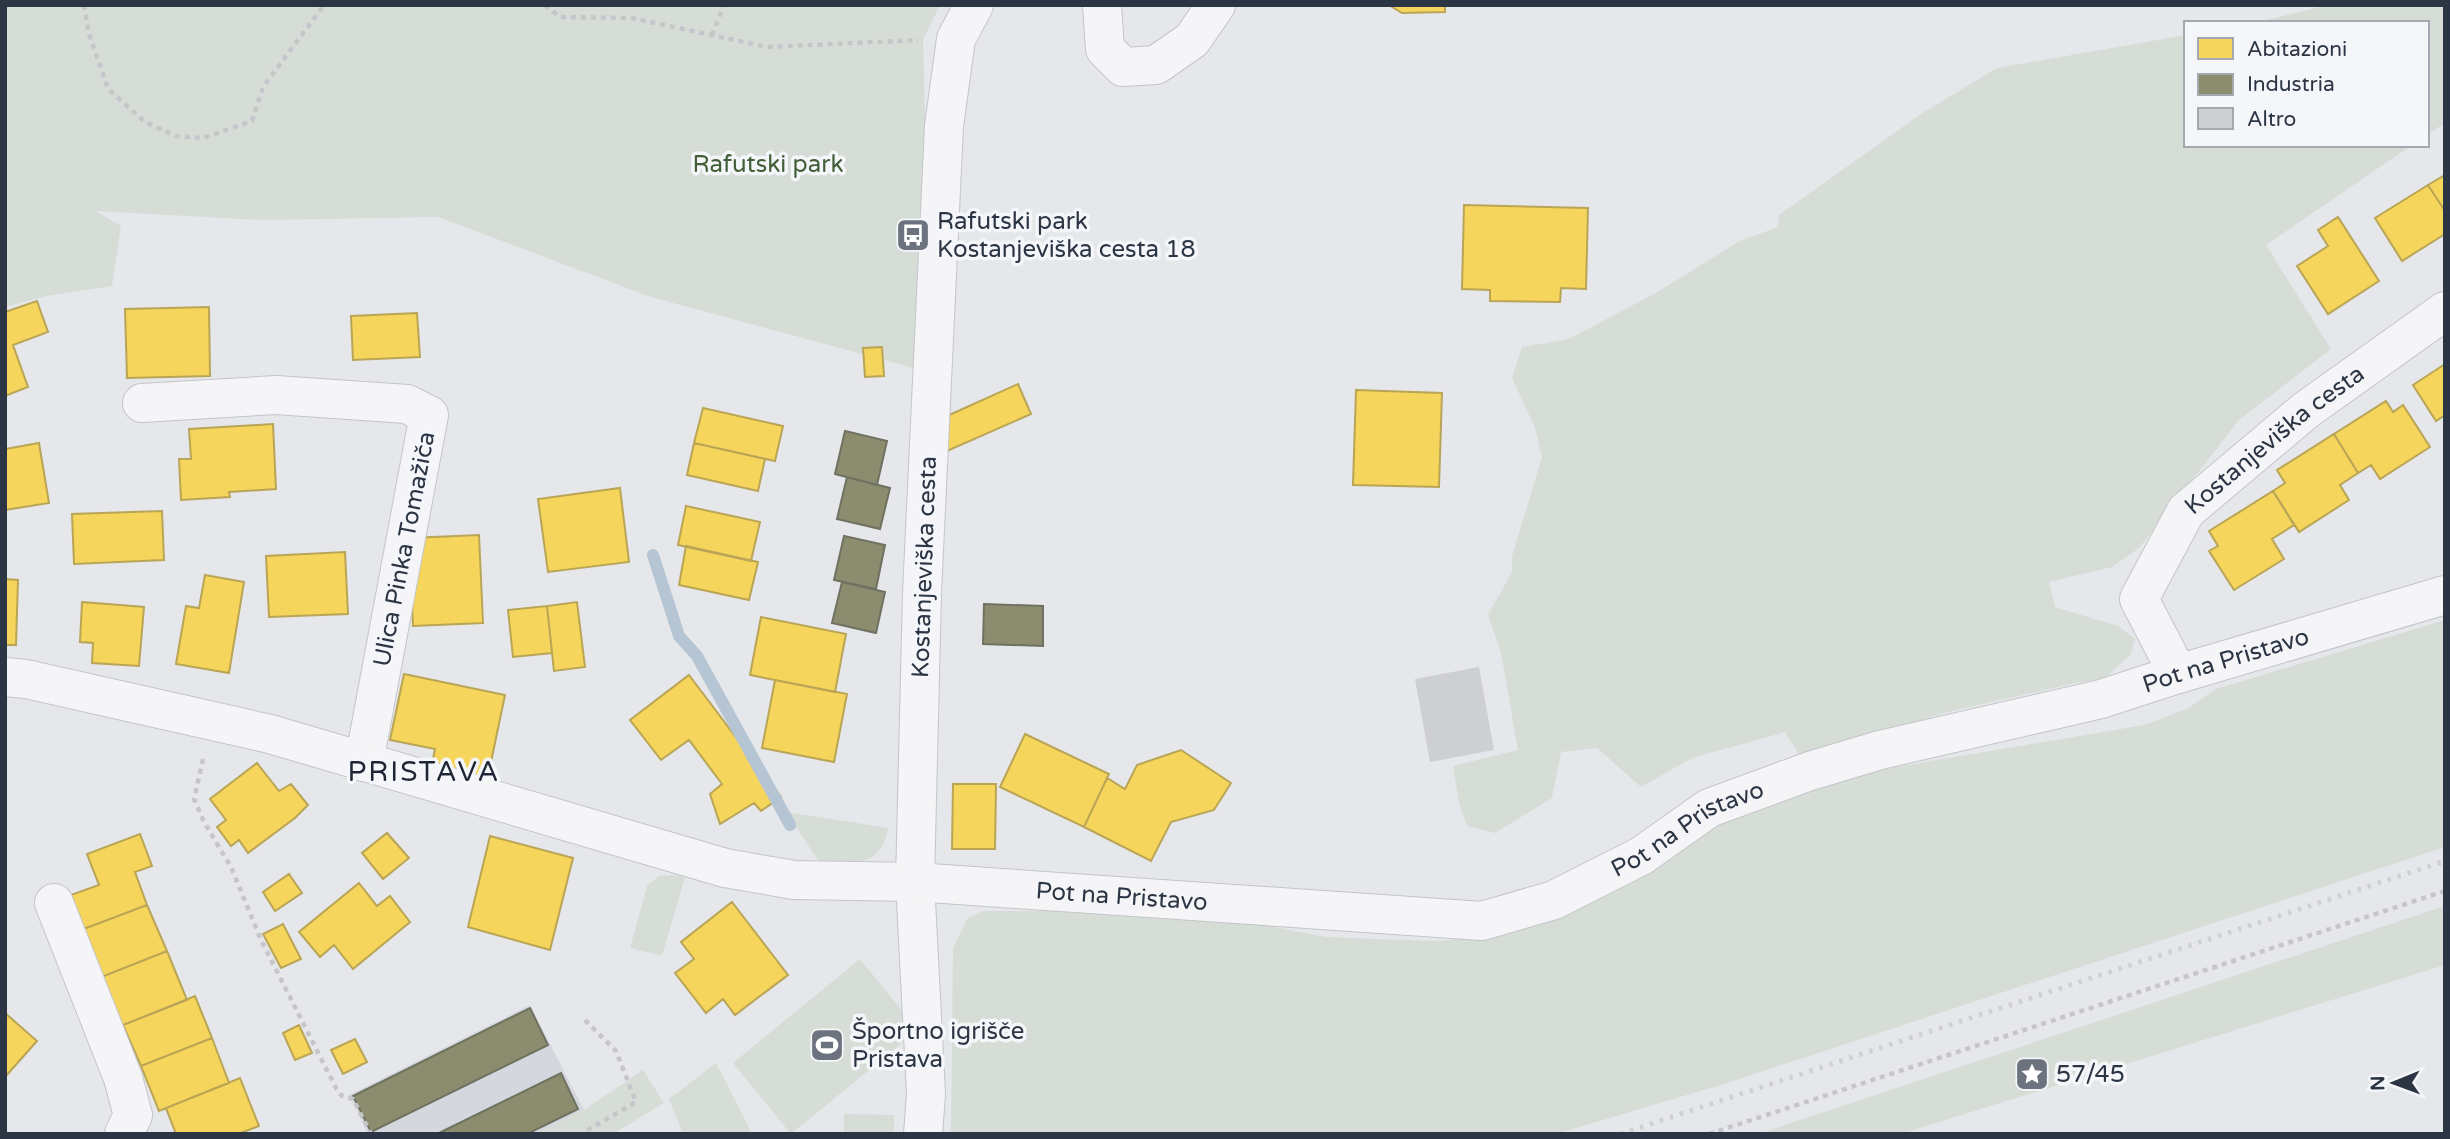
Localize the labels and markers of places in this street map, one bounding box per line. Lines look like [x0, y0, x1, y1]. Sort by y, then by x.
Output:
place label: Rafutski park Kostanjeviška cesta 18 [937, 207, 1195, 264]
bus stop icon: Rafutski park Kostanjeviška cesta 18 [894, 216, 932, 254]
place label: Športno igrišče Pristava [852, 1017, 1024, 1074]
sports icon: Športno igrišče Pristava [808, 1026, 846, 1064]
place icon: 57/45 [2013, 1055, 2051, 1093]
place label: 57/45 [2056, 1060, 2125, 1089]

